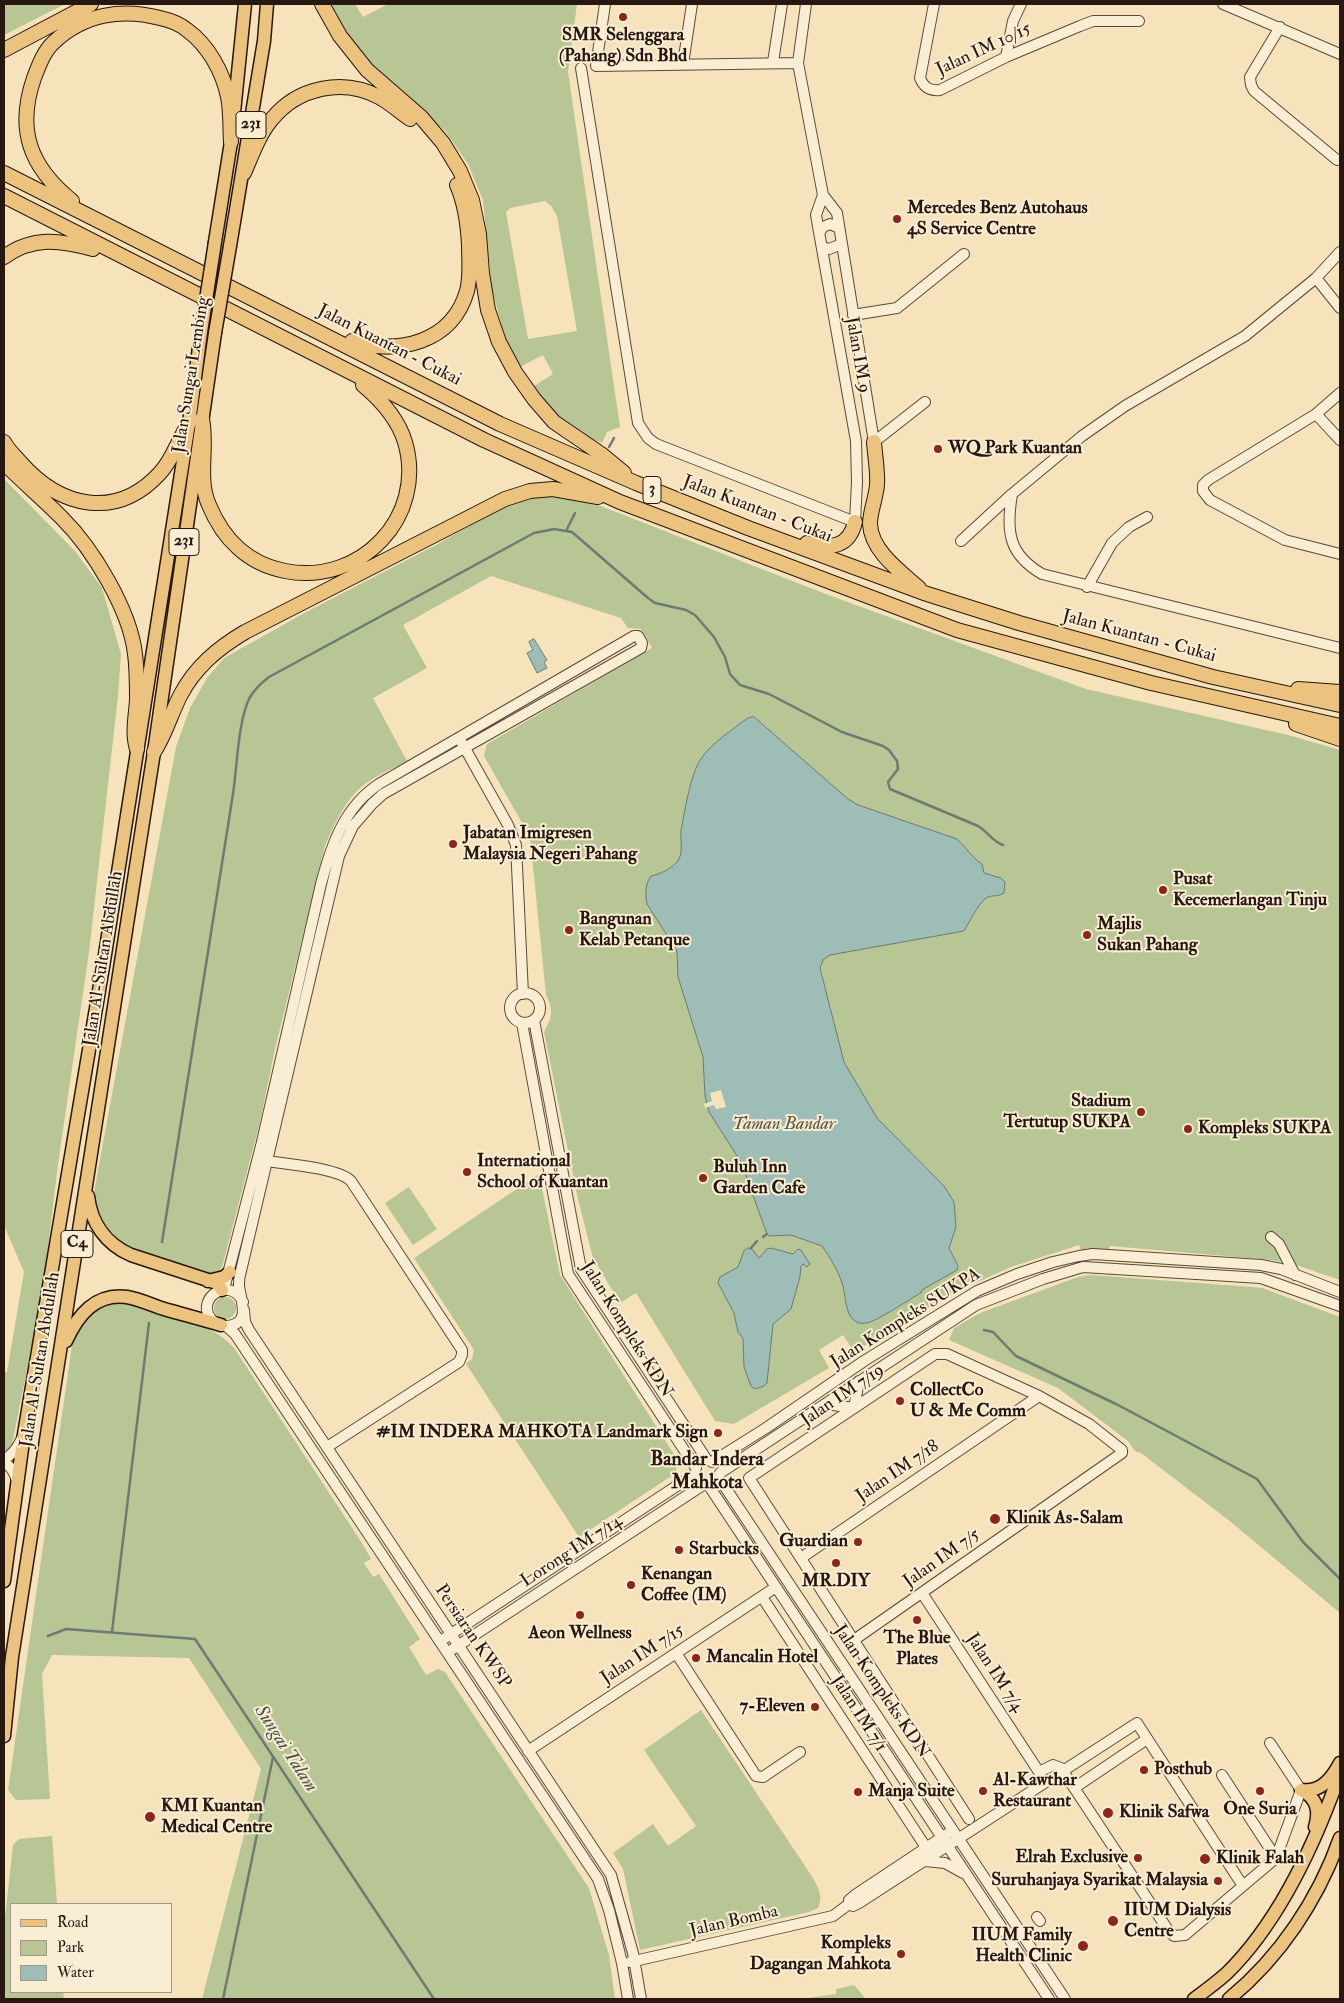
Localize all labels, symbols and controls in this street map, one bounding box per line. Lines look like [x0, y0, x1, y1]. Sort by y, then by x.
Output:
marker: SMR Selenggara (Pahang) Sdn Bhd [617, 11, 629, 23]
street label: Jalan IM 10/15 [933, 19, 1035, 81]
place label: SMR Selenggara (Pahang) Sdn Bhd [559, 25, 687, 68]
road number: 231 [236, 112, 266, 138]
place label: Mercedes Benz Autohaus 4S Service Centre [907, 198, 1088, 240]
marker: Mercedes Benz Autohaus 4S Service Centre [891, 213, 903, 225]
street label: Jalan Sungai Lembing [169, 295, 215, 455]
street label: Jalan Kuantan - Cukai [314, 300, 464, 392]
street label: Jalan IM 9 [840, 315, 874, 395]
place label: WQ Park Kuantan [948, 438, 1082, 460]
marker: WQ Park Kuantan [932, 443, 944, 455]
street label: Jalan Kuantan - Cukai [679, 472, 835, 548]
road number: 3 [643, 476, 661, 504]
road number: 231 [169, 528, 199, 556]
street label: Jalan Kuantan - Cukai [1060, 606, 1218, 668]
place label: Jabatan Imigresen Malaysia Negeri Pahang [463, 823, 637, 866]
marker: Jabatan Imigresen Malaysia Negeri Pahang [447, 838, 459, 850]
place label: Pusat Kecemerlangan Tinju [1173, 869, 1327, 912]
street label: Jalan Al-Sultan Abdullah [79, 870, 129, 1048]
marker: Pusat Kecemerlangan Tinju [1157, 884, 1169, 896]
place label: Bangunan Kelab Petanque [579, 909, 690, 952]
place label: Majlis Sukan Pahang [1097, 914, 1198, 956]
marker: Bangunan Kelab Petanque [563, 924, 575, 936]
marker: Majlis Sukan Pahang [1081, 929, 1093, 941]
place label: Stadium Tertutup SUKPA [1003, 1091, 1131, 1134]
marker: Stadium Tertutup SUKPA [1135, 1106, 1147, 1118]
park label: Taman Bandar [732, 1114, 836, 1136]
place label: Kompleks SUKPA [1198, 1118, 1331, 1140]
marker: Kompleks SUKPA [1182, 1123, 1194, 1135]
place label: International School of Kuantan [477, 1151, 608, 1194]
place label: Buluh Inn Garden Cafe [713, 1157, 805, 1200]
marker: International School of Kuantan [461, 1166, 473, 1178]
marker: Buluh Inn Garden Cafe [697, 1172, 709, 1184]
road number: C4 [61, 1230, 93, 1258]
street label: Jalan Kompleks KDN [575, 1258, 677, 1402]
street label: Jalan Kompleks SUKPA [827, 1264, 985, 1374]
street label: Jalan Al-Sultan Abdullah [16, 1271, 66, 1449]
street label: Jalan IM 7/19 [797, 1360, 889, 1432]
place label: CollectCo U & Me Comm [910, 1380, 1026, 1422]
marker: CollectCo U & Me Comm [894, 1395, 906, 1407]
place label: #IM INDERA MAHKOTA Landmark Sign [376, 1422, 708, 1444]
marker: #IM INDERA MAHKOTA Landmark Sign [712, 1427, 724, 1439]
street label: Jalan IM 7/18 [852, 1436, 944, 1508]
district label: Bandar Indera Mahkota [650, 1449, 764, 1496]
place label: Klinik As-Salam [1006, 1508, 1123, 1530]
street label: Lorong IM 7/14 [517, 1511, 627, 1593]
marker: Klinik As-Salam [988, 1512, 1002, 1526]
street label: Jalan IM 7/5 [900, 1525, 984, 1593]
place label: Guardian [779, 1531, 848, 1553]
marker: Guardian [852, 1536, 864, 1548]
place label: Starbucks [689, 1539, 759, 1561]
marker: Starbucks [673, 1544, 685, 1556]
marker: MR.DIY [830, 1557, 842, 1569]
place label: Kenangan Coffee (IM) [641, 1564, 726, 1606]
place label: MR.DIY [802, 1571, 870, 1593]
marker: Kenangan Coffee (IM) [625, 1579, 637, 1591]
street label: Persiaran KWSP [429, 1581, 515, 1693]
marker: Aeon Wellness [574, 1609, 586, 1621]
marker: The Blue Plates [911, 1614, 923, 1626]
street label: Jalan IM 7/15 [597, 1620, 689, 1690]
street label: Jalan Kompleks KDN [828, 1621, 934, 1763]
place label: Aeon Wellness [528, 1623, 632, 1645]
place label: The Blue Plates [883, 1628, 951, 1670]
street label: Jalan IM 7/4 [960, 1629, 1028, 1717]
place label: Mancalin Hotel [706, 1647, 818, 1669]
marker: Mancalin Hotel [690, 1652, 702, 1664]
street label: Jalan IM 7/1 [825, 1672, 891, 1756]
place label: 7-Eleven [740, 1696, 805, 1718]
water label: Sungai Talam [248, 1701, 322, 1797]
marker: 7-Eleven [809, 1701, 821, 1713]
place label: Posthub [1154, 1759, 1212, 1781]
marker: Posthub [1138, 1764, 1150, 1776]
place label: Al-Kawthar Restaurant [993, 1770, 1077, 1812]
place label: Manja Suite [868, 1781, 955, 1803]
marker: Al-Kawthar Restaurant [977, 1785, 989, 1797]
marker: One Suria [1254, 1785, 1266, 1797]
marker: Manja Suite [852, 1786, 864, 1798]
place label: KMI Kuantan Medical Centre [161, 1796, 272, 1838]
place label: One Suria [1223, 1799, 1297, 1821]
place label: Klinik Safwa [1119, 1802, 1209, 1824]
marker: Klinik Safwa [1101, 1806, 1115, 1820]
marker: KMI Kuantan Medical Centre [143, 1810, 157, 1824]
place label: Elrah Exclusive [1015, 1847, 1128, 1869]
place label: Klinik Falah [1216, 1848, 1304, 1870]
marker: Elrah Exclusive [1132, 1852, 1144, 1864]
marker: Klinik Falah [1198, 1852, 1212, 1866]
place label: Suruhanjaya Syarikat Malaysia [991, 1870, 1208, 1892]
marker: Suruhanjaya Syarikat Malaysia [1212, 1875, 1224, 1887]
place label: IIUM Dialysis Centre [1124, 1900, 1231, 1942]
street label: Jalan Bomba [688, 1901, 780, 1943]
legend [10, 1903, 172, 1993]
text: Road [57, 1913, 88, 1932]
marker: IIUM Dialysis Centre [1106, 1914, 1120, 1928]
place label: IIUM Family Health Clinic [972, 1925, 1072, 1968]
place label: Kompleks Dagangan Mahkota [750, 1933, 891, 1976]
text: Park [57, 1938, 84, 1957]
marker: IIUM Family Health Clinic [1076, 1939, 1090, 1953]
marker: Kompleks Dagangan Mahkota [895, 1948, 907, 1960]
text: Water [57, 1963, 94, 1982]

